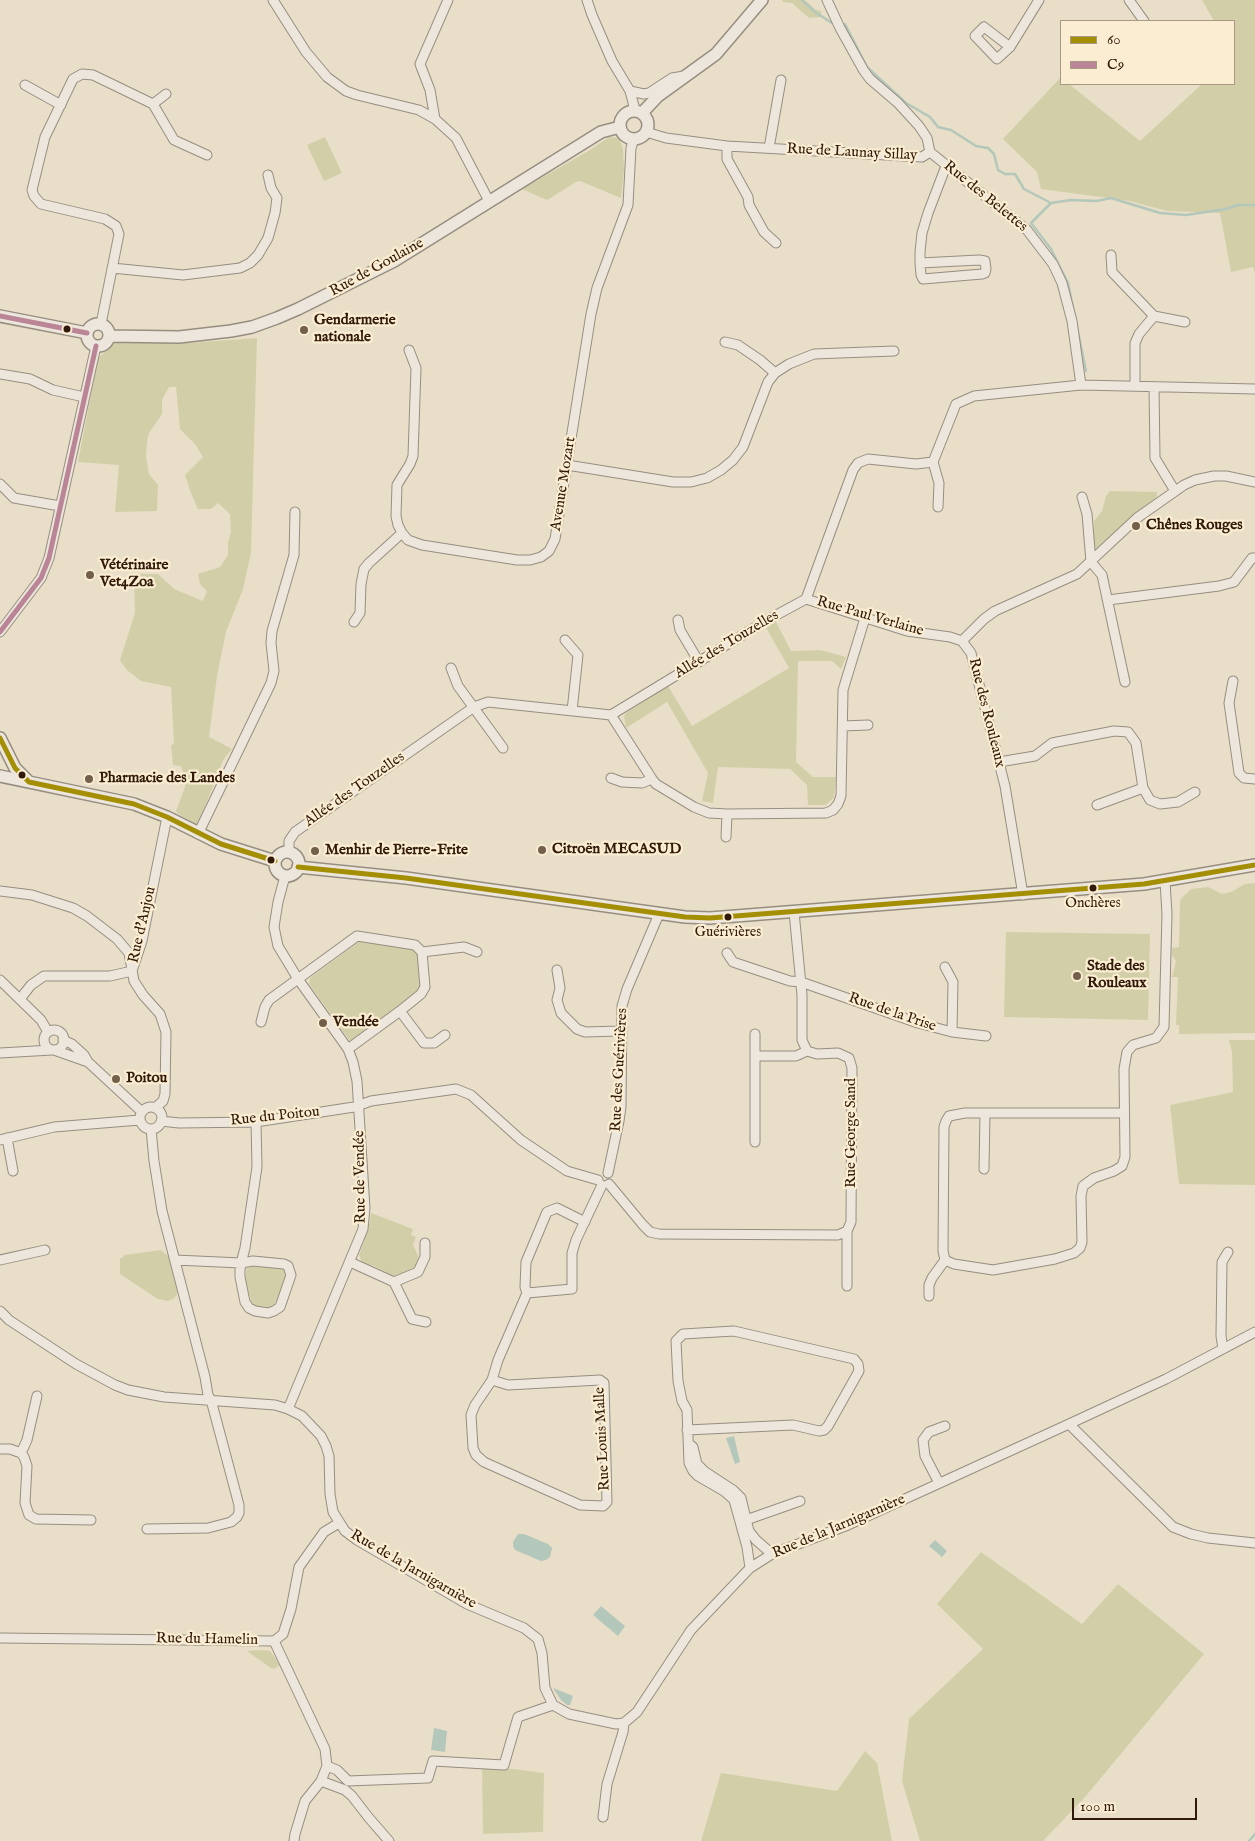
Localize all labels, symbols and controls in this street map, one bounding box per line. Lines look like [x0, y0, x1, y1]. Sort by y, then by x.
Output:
legend [1060, 20, 1235, 85]
text: 60 [1107, 30, 1121, 49]
text: C9 [1107, 55, 1124, 74]
street label: Rue de Launay Sillay [786, 141, 918, 165]
street label: Rue des Belettes [939, 158, 1031, 236]
street label: Rue de Goulaine [327, 235, 427, 301]
place label: Gendarmerie nationale [314, 312, 396, 347]
unlabelled marker [62, 324, 72, 334]
marker: Gendarmerie nationale [298, 324, 310, 336]
street label: Avenue Mozart [548, 436, 580, 532]
place label: Chênes Rouges [1146, 517, 1242, 535]
marker: Chênes Rouges [1130, 520, 1142, 532]
place label: Vétérinaire Vet4Zoa [100, 557, 168, 592]
marker: Vétérinaire Vet4Zoa [84, 569, 96, 581]
street label: Rue Paul Verlaine [814, 593, 926, 641]
street label: Allée des Touzelles [672, 607, 782, 683]
street label: Rue des Rouleaux [964, 656, 1008, 770]
street label: Allée des Touzelles [301, 749, 409, 831]
unlabelled marker [17, 770, 27, 780]
place label: Pharmacie des Landes [99, 770, 235, 788]
marker: Pharmacie des Landes [83, 773, 95, 785]
place label: Citroën MECASUD [552, 841, 681, 859]
place label: Menhir de Pierre-Frite [325, 842, 468, 860]
marker: Citroën MECASUD [536, 844, 548, 856]
marker: Menhir de Pierre-Frite [309, 845, 321, 857]
unlabelled marker [266, 855, 276, 865]
marker: Onchères [1088, 883, 1098, 893]
street label: Rue d'Anjou [125, 885, 161, 965]
place label: Onchères [1065, 896, 1121, 912]
marker: Guérivières [723, 912, 733, 922]
place label: Guérivières [695, 925, 761, 941]
place label: Stade des Rouleaux [1087, 958, 1147, 993]
marker: Stade des Rouleaux [1071, 970, 1083, 982]
street label: Rue de la Prise [846, 990, 938, 1036]
street label: Rue des Guérivières [608, 1008, 632, 1132]
place label: Vendée [333, 1014, 379, 1032]
marker: Vendée [317, 1017, 329, 1029]
place label: Poitou [126, 1070, 167, 1088]
marker: Poitou [110, 1073, 122, 1085]
street label: Rue George Sand [843, 1078, 861, 1188]
street label: Rue du Poitou [229, 1103, 321, 1131]
street label: Rue de Vendée [351, 1130, 371, 1224]
street label: Rue Louis Malle [591, 1387, 615, 1491]
street label: Rue de la Jarnigarnière [770, 1491, 908, 1563]
street label: Rue de la Jarnigarnière [347, 1527, 479, 1613]
street label: Rue du Hamelin [156, 1630, 258, 1650]
scale bar [1075, 1788, 1200, 1820]
text: 100 m [1080, 1797, 1115, 1816]

